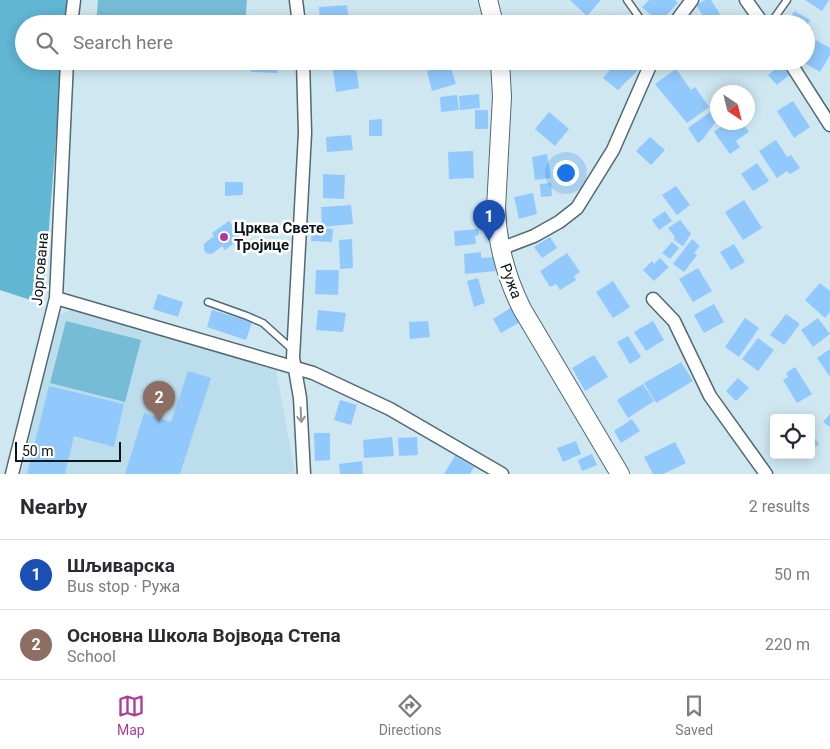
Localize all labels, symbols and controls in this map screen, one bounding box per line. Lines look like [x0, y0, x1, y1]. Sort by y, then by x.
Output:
search box [15, 15, 815, 70]
icon: search [33, 29, 61, 57]
text: Search here [73, 31, 173, 54]
north arrow [710, 85, 755, 130]
your location [553, 160, 579, 186]
pin: 1 [473, 200, 505, 241]
place label: Црква Свете Тројице [234, 219, 324, 254]
marker: Црква Свете Тројице [218, 231, 230, 243]
street label: Јоргована [28, 232, 52, 306]
street label: Ружа [496, 261, 526, 301]
pin: 2 [143, 381, 175, 422]
one-way arrow [297, 407, 306, 423]
map controls [770, 414, 815, 459]
button: locate [770, 414, 815, 459]
scale bar [15, 439, 121, 462]
text: 50 m [22, 443, 54, 459]
text: Nearby [20, 495, 87, 519]
text: 2 results [749, 497, 810, 516]
text: Шљиварска [67, 554, 175, 577]
text: 1 [31, 565, 41, 584]
text: 50 m [774, 565, 810, 584]
text: Bus stop · Ружа [67, 577, 180, 596]
text: Основна Школа Војвода Степа [67, 624, 341, 647]
text: 2 [31, 635, 41, 654]
text: 220 m [765, 635, 810, 654]
text: School [67, 647, 116, 666]
tab: Map [117, 692, 145, 738]
tab: Directions [379, 692, 442, 738]
tab: Saved [675, 692, 713, 738]

